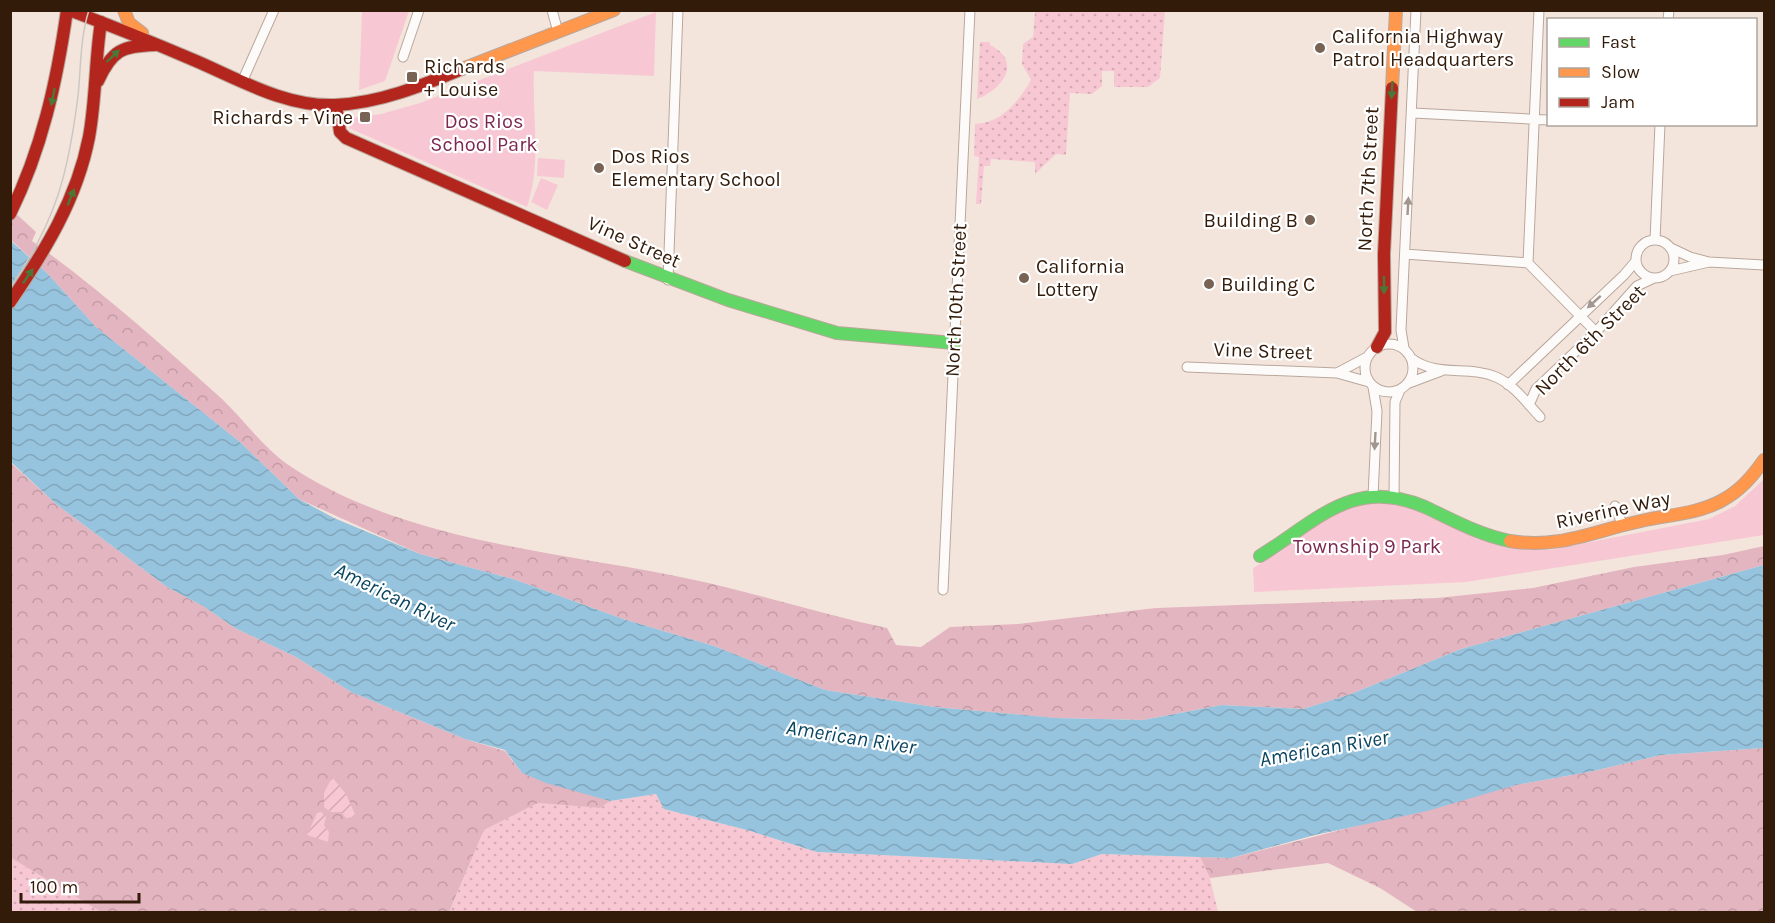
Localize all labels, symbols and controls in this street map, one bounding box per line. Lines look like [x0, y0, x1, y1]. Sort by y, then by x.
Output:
legend [1547, 18, 1757, 126]
place label: California Highway Patrol Headquarters [1332, 25, 1514, 71]
text: Fast [1601, 31, 1636, 53]
marker: California Highway Patrol Headquarters [1313, 41, 1327, 55]
one-way arrow [105, 49, 120, 63]
place label: Richards + Louise [424, 55, 505, 101]
text: Slow [1601, 61, 1640, 83]
marker: Richards + Louise [405, 70, 419, 84]
one-way arrow [1387, 80, 1396, 99]
one-way arrow [48, 88, 57, 107]
text: Jam [1601, 91, 1635, 113]
place label: Richards + Vine [212, 106, 353, 129]
street label: North 7th Street [1353, 106, 1383, 252]
marker: Richards + Vine [358, 110, 372, 124]
park label: Dos Rios School Park [430, 110, 538, 156]
place label: Dos Rios Elementary School [611, 145, 781, 191]
marker: Dos Rios Elementary School [592, 161, 606, 175]
one-way arrow [66, 188, 76, 206]
one-way arrow [1403, 197, 1412, 216]
place label: Building B [1204, 209, 1298, 232]
street label: Vine Street [584, 211, 684, 273]
marker: Building B [1303, 213, 1317, 227]
street label: North 10th Street [940, 222, 972, 377]
place label: California Lottery [1036, 255, 1125, 301]
one-way arrow [22, 268, 33, 284]
marker: California Lottery [1017, 271, 1031, 285]
place label: Building C [1221, 273, 1315, 296]
one-way arrow [1379, 275, 1389, 294]
marker: Building C [1202, 277, 1216, 291]
street label: North 6th Street [1530, 280, 1650, 400]
one-way arrow [1587, 295, 1602, 308]
street label: Vine Street [1213, 338, 1313, 364]
one-way arrow [1370, 432, 1379, 451]
street label: Riverine Way [1554, 487, 1672, 533]
park label: Township 9 Park [1293, 535, 1441, 558]
water label: American River [331, 558, 460, 637]
water label: American River [784, 715, 918, 759]
water label: American River [1257, 725, 1391, 771]
scale bar [21, 866, 140, 904]
text: 100 m [30, 876, 78, 898]

